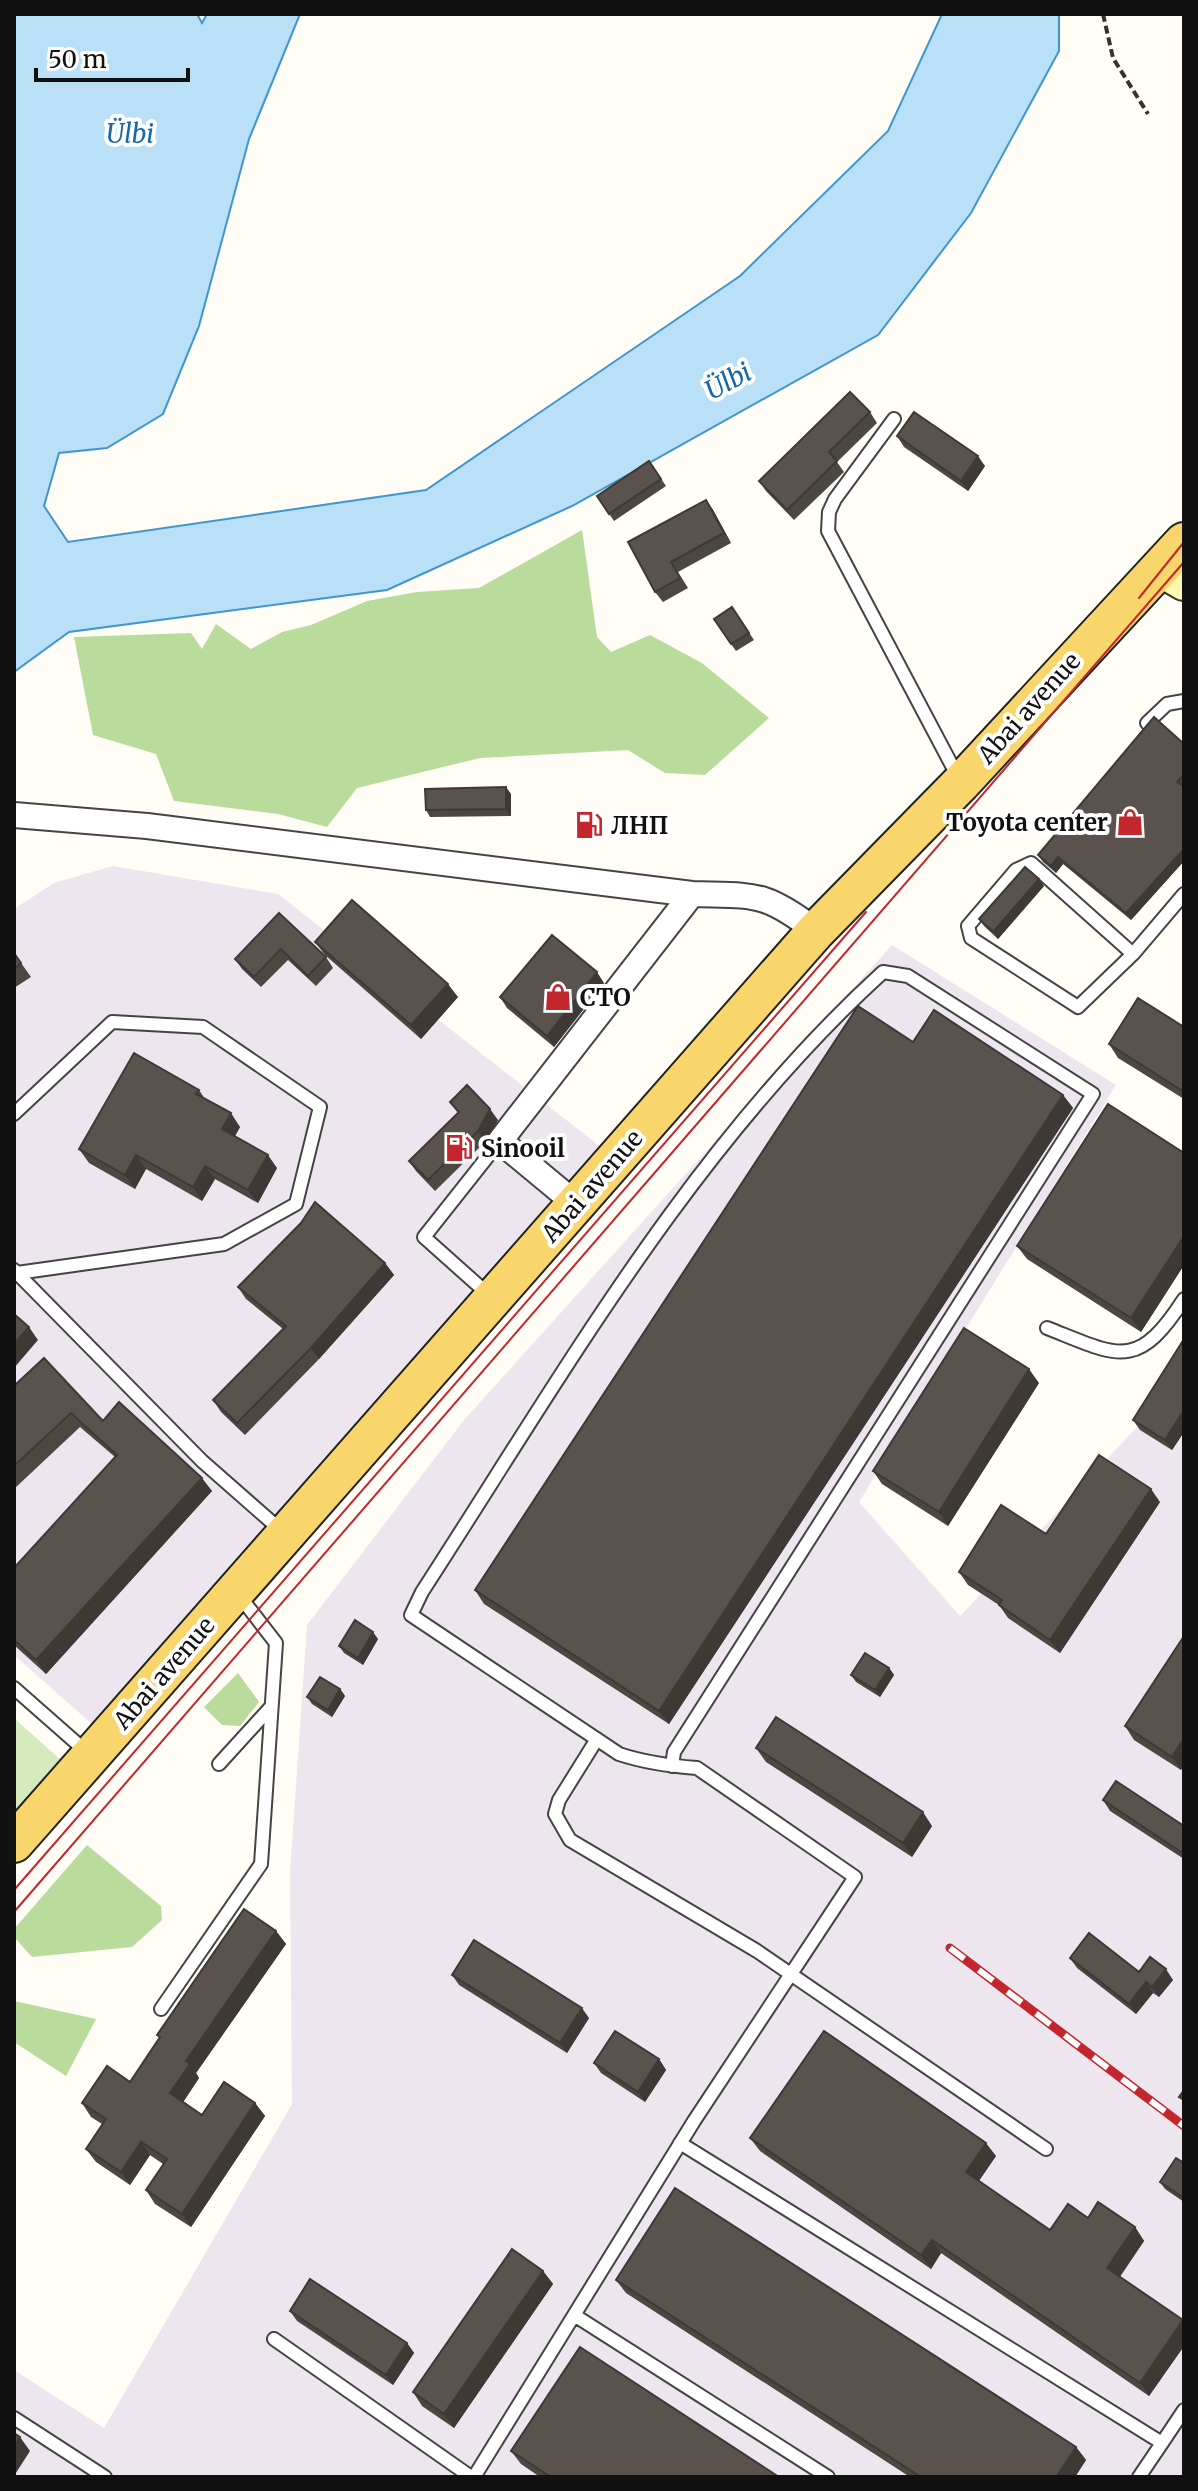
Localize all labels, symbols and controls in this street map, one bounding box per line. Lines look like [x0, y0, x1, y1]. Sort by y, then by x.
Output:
scale bar [36, 32, 188, 82]
text: 50 m [48, 44, 107, 75]
water label: Ülbi [106, 117, 154, 150]
water label: Ülbi [699, 355, 757, 407]
street label: Abai avenue [970, 646, 1087, 771]
place label: Toyota center [946, 807, 1108, 838]
shop icon: Toyota center [1115, 807, 1145, 837]
fuel station icon: ЛНП [574, 810, 604, 840]
place label: ЛНП [611, 810, 668, 841]
shop icon: СТО [543, 982, 573, 1012]
place label: СТО [580, 982, 631, 1013]
street label: Abai avenue [534, 1123, 649, 1249]
fuel station icon: Sinooil [444, 1133, 474, 1163]
place label: Sinooil [481, 1133, 565, 1164]
street label: Abai avenue [106, 1610, 221, 1736]

